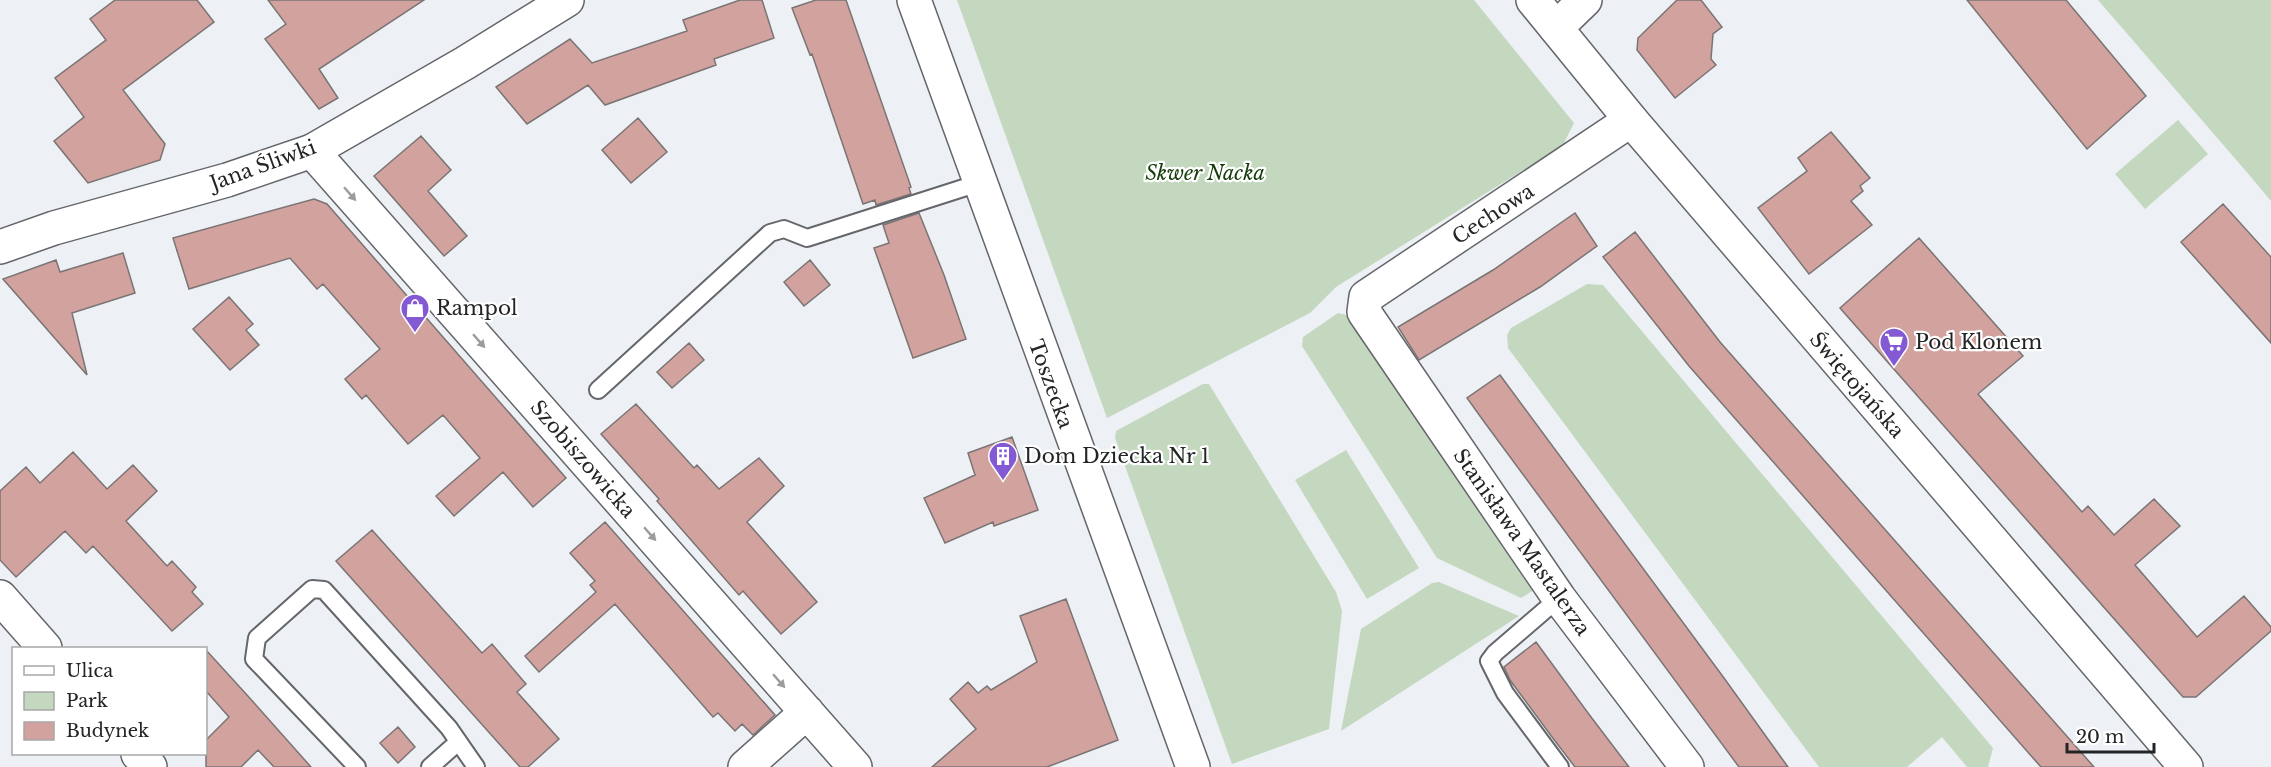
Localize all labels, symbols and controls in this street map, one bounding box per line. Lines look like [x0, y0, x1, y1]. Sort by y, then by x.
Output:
street label: Jana Śliwki [204, 134, 319, 196]
park label: Skwer Nacka [1145, 161, 1265, 185]
street label: Cechowa [1448, 178, 1539, 249]
one-way arrow [344, 187, 357, 202]
shop icon: Rampol [399, 292, 431, 334]
place label: Rampol [436, 296, 517, 320]
supermarket icon: Pod Klonem [1878, 326, 1910, 368]
street label: Świętojańska [1805, 327, 1911, 443]
place label: Pod Klonem [1915, 330, 2043, 354]
one-way arrow [473, 333, 486, 349]
street label: Toszecka [1024, 336, 1078, 433]
street label: Szobiszowicka [525, 395, 641, 523]
building icon: Dom Dziecka Nr 1 [987, 440, 1019, 482]
place label: Dom Dziecka Nr 1 [1024, 444, 1210, 468]
street label: Stanisława Mastalerza [1448, 444, 1596, 641]
one-way arrow [643, 526, 656, 541]
legend [12, 647, 207, 755]
text: Ulica [66, 660, 113, 682]
one-way arrow [772, 673, 785, 688]
text: Park [66, 690, 108, 712]
scale bar [2067, 716, 2154, 754]
text: Budynek [66, 720, 149, 742]
text: 20 m [2076, 726, 2124, 748]

